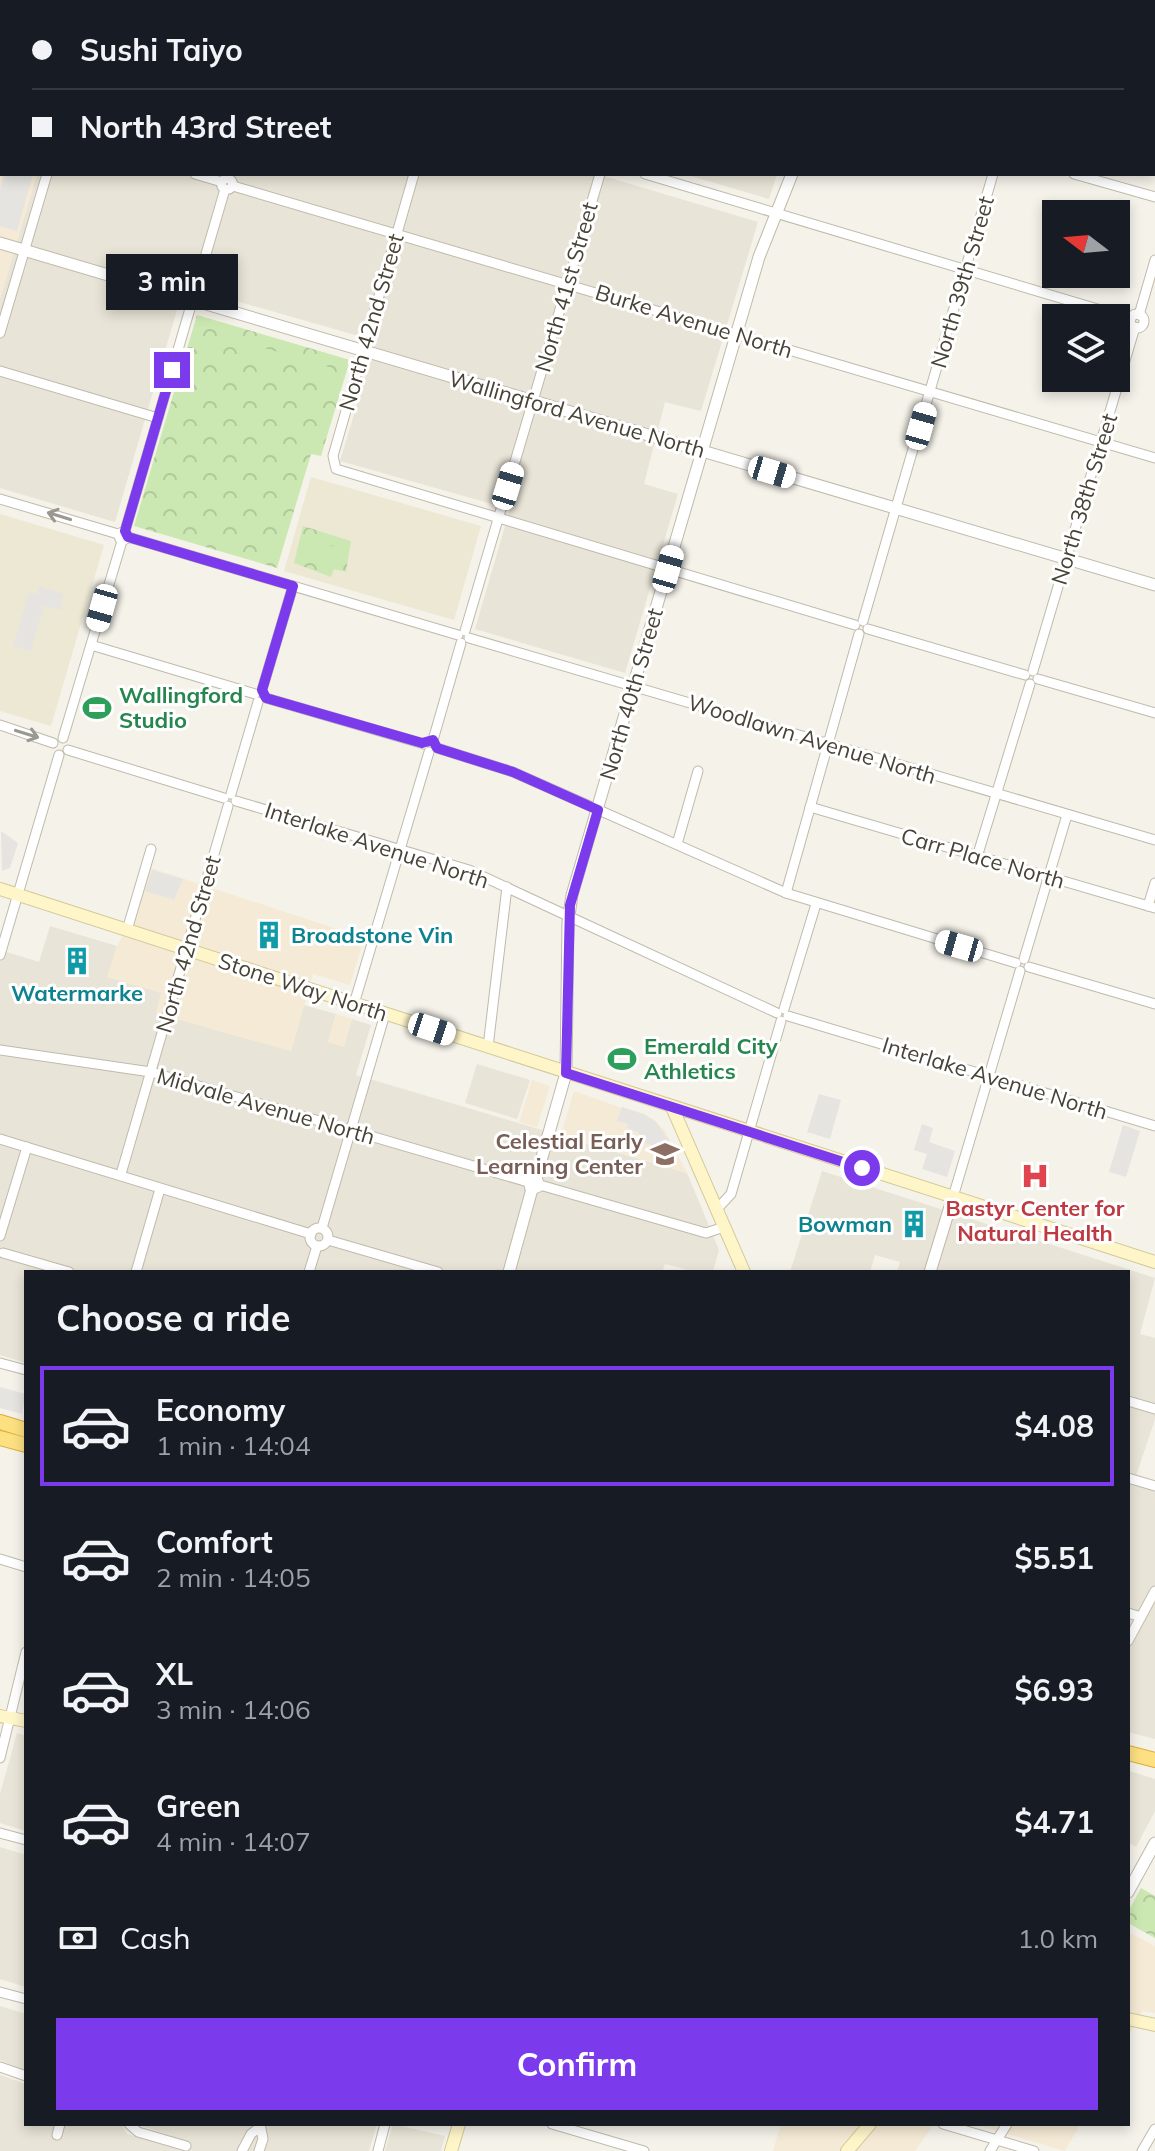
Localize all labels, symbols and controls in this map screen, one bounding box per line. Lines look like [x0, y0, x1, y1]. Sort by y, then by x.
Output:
text: Sushi Taiyo [80, 31, 243, 69]
text: North 43rd Street [80, 108, 331, 146]
street label: North 39th Street [924, 193, 1000, 371]
street label: North 41st Street [528, 199, 604, 375]
north arrow [1042, 200, 1130, 288]
map controls [1042, 200, 1130, 392]
street label: North 42nd Street [332, 230, 410, 414]
callout: 3 min [106, 254, 238, 310]
text: 3 min [138, 265, 206, 298]
street label: Burke Avenue North [592, 278, 796, 364]
button: layers [1042, 304, 1130, 392]
route end [154, 352, 190, 388]
street label: Wallingford Avenue North [446, 364, 708, 464]
car [903, 400, 939, 452]
street label: North 38th Street [1045, 410, 1123, 588]
car [746, 454, 798, 490]
car [490, 460, 526, 512]
one-way arrow [47, 508, 72, 522]
car [650, 543, 686, 595]
car [84, 582, 120, 634]
street label: North 40th Street [593, 605, 669, 783]
place label: Wallingford Studio [119, 681, 243, 734]
street label: Woodlawn Avenue North [684, 688, 940, 790]
sports icon: Wallingford Studio [82, 693, 112, 723]
one-way arrow [14, 727, 39, 742]
street label: Interlake Avenue North [261, 796, 493, 894]
street label: Carr Place North [898, 821, 1068, 895]
street label: North 42nd Street [149, 852, 227, 1036]
building icon: Broadstone Vin [254, 920, 284, 950]
place label: Broadstone Vin [291, 921, 453, 949]
car [933, 928, 985, 964]
building icon: Watermarke [62, 946, 92, 976]
street label: Stone Way North [215, 946, 391, 1028]
place label: Watermarke [11, 979, 143, 1007]
car [405, 1010, 459, 1048]
street label: Interlake Avenue North [879, 1030, 1111, 1126]
place label: Emerald City Athletics [644, 1032, 778, 1085]
sports icon: Emerald City Athletics [607, 1044, 637, 1074]
street label: Midvale Avenue North [154, 1061, 378, 1151]
place label: Celestial Early Learning Center [476, 1127, 643, 1180]
school or university icon: Celestial Early Learning Center [650, 1139, 680, 1169]
route start [844, 1150, 880, 1186]
hospital icon: Bastyr Center for Natural Health [1020, 1161, 1050, 1191]
place label: Bastyr Center for Natural Health [946, 1194, 1125, 1247]
building icon: Bowman [899, 1209, 929, 1239]
place label: Bowman [798, 1210, 892, 1238]
text: Choose a ride [56, 1295, 290, 1340]
icon: car [60, 1390, 132, 1462]
text: Economy [156, 1391, 285, 1429]
text: $4.08 [1015, 1407, 1094, 1445]
text: 1 min · 14:04 [156, 1429, 311, 1462]
icon: car [60, 1522, 132, 1594]
text: Comfort [156, 1523, 273, 1561]
text: $5.51 [1015, 1539, 1094, 1577]
text: 2 min · 14:05 [156, 1561, 311, 1594]
icon: car [60, 1654, 132, 1726]
text: XL [156, 1655, 193, 1693]
text: $6.93 [1015, 1671, 1094, 1709]
text: 3 min · 14:06 [156, 1693, 311, 1726]
icon: car [60, 1786, 132, 1858]
text: Green [156, 1787, 241, 1825]
text: $4.71 [1015, 1803, 1094, 1841]
text: 4 min · 14:07 [156, 1825, 311, 1858]
icon: cash [56, 1916, 100, 1960]
text: Cash [120, 1919, 191, 1957]
text: 1.0 km [1018, 1922, 1098, 1955]
button: Confirm [56, 2018, 1098, 2110]

